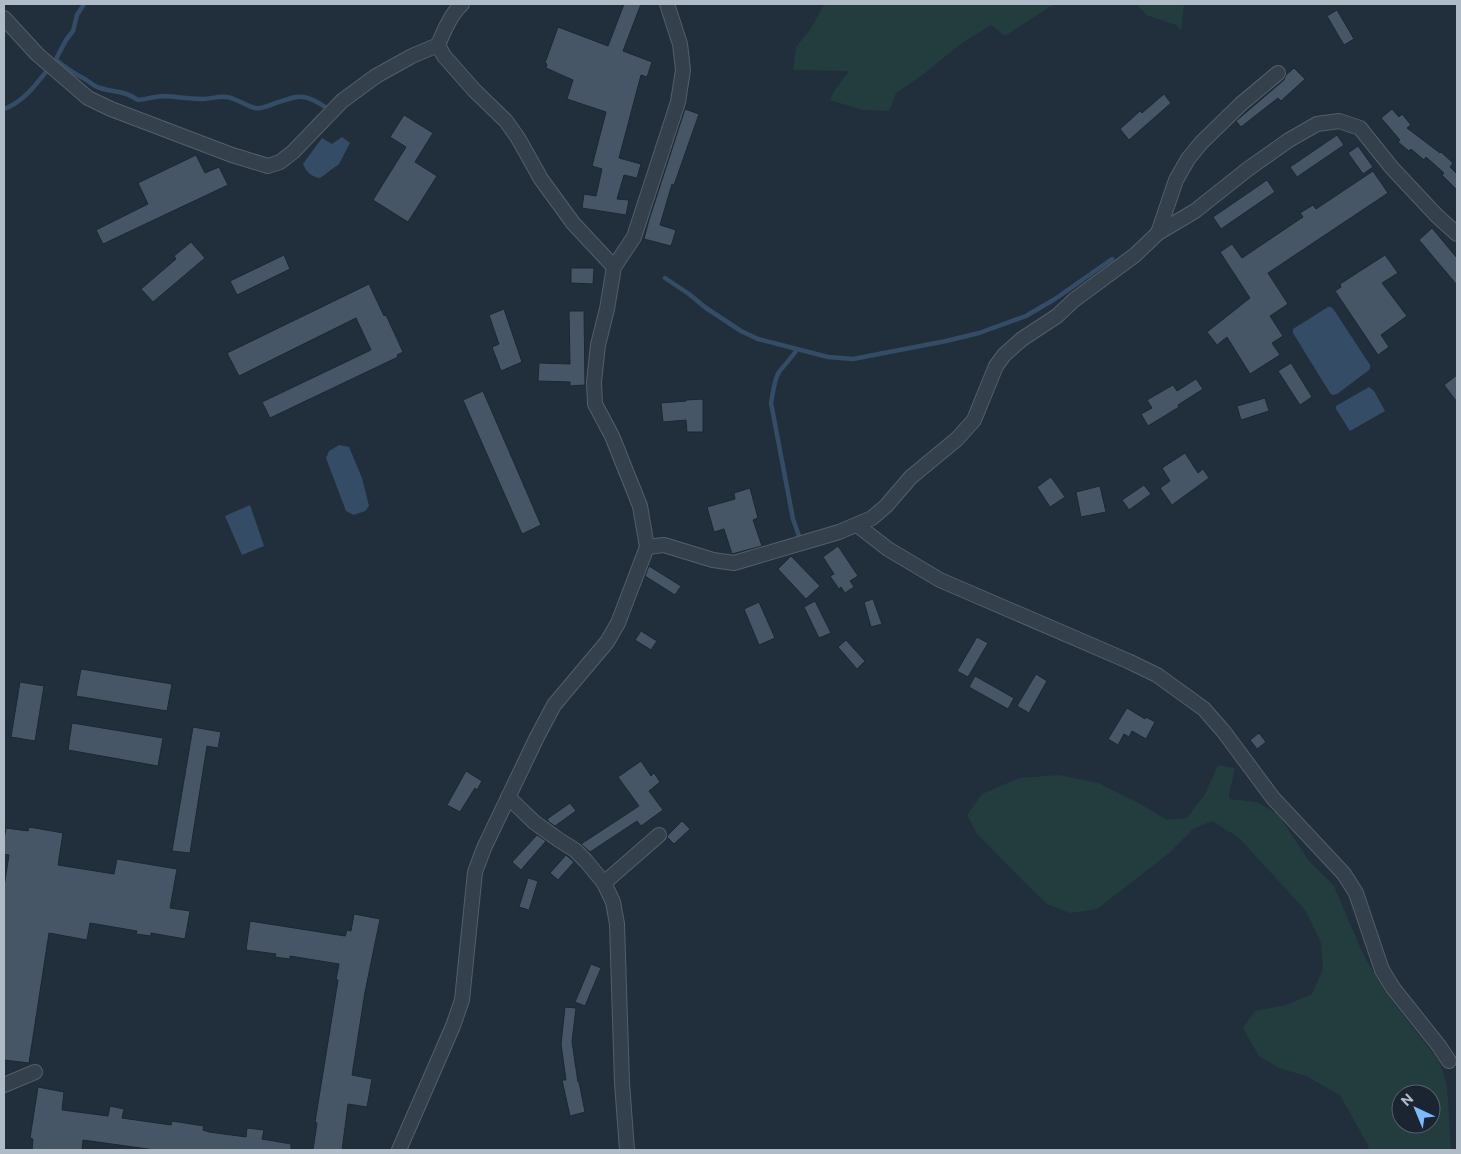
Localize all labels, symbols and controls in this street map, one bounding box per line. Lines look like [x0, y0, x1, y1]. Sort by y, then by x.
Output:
north arrow [1391, 1084, 1441, 1134]
text: N [1397, 1090, 1416, 1109]

